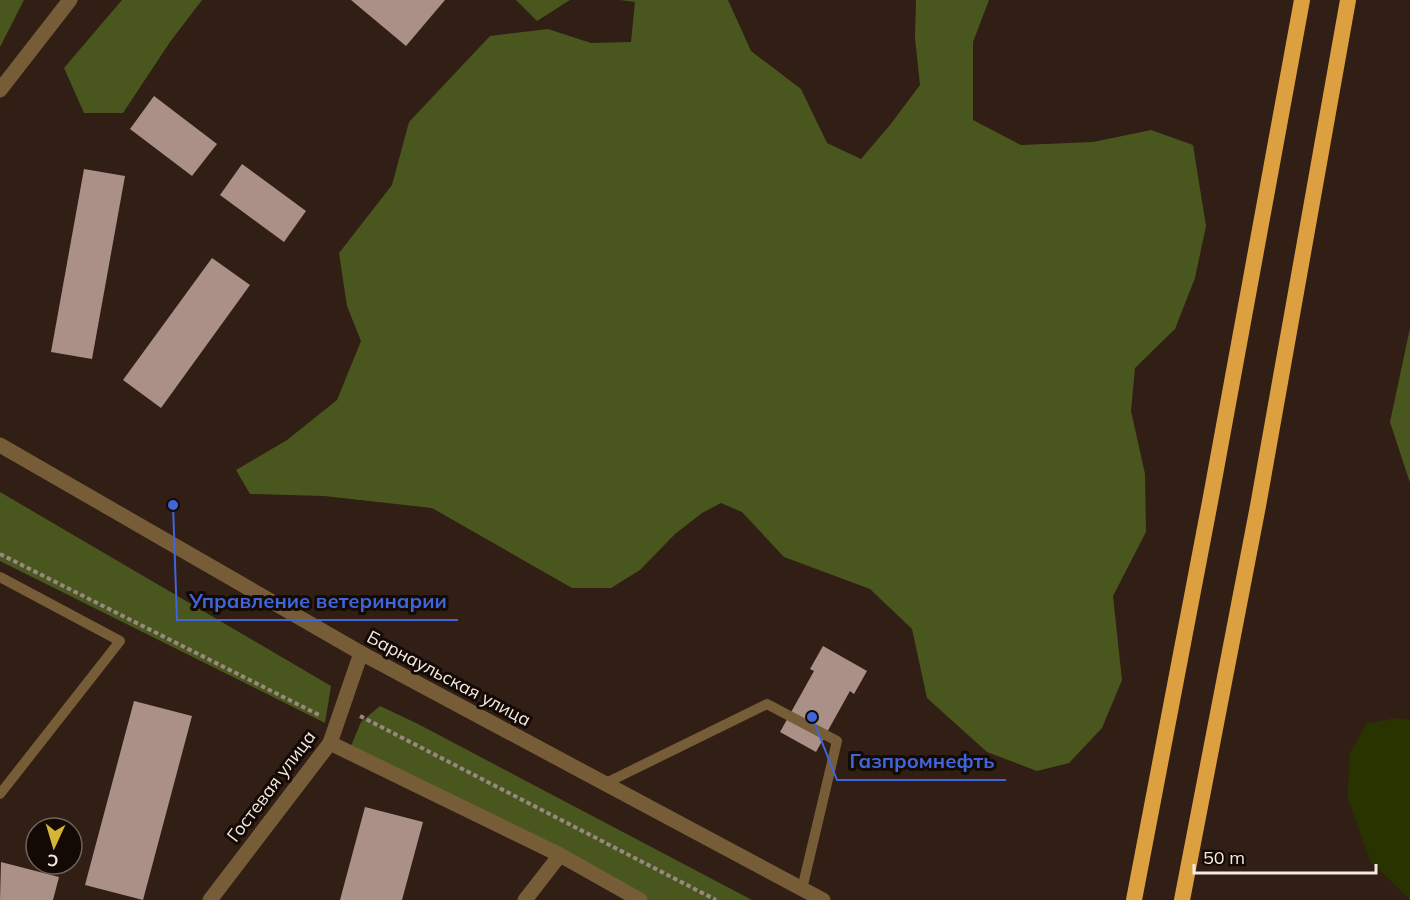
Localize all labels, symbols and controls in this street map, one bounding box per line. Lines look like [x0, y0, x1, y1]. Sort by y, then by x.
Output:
callout: Управление ветеринарии [177, 582, 458, 620]
text: Управление ветеринарии [188, 588, 447, 613]
street label: Барнаульская улица [363, 625, 535, 731]
street label: Гостевая улица [222, 726, 320, 846]
callout: Газпромнефть [837, 742, 1006, 780]
text: Газпромнефть [849, 748, 995, 773]
north arrow [24, 816, 84, 876]
scale bar [1194, 837, 1376, 875]
text: 50 m [1203, 846, 1245, 869]
text: С [47, 851, 59, 871]

